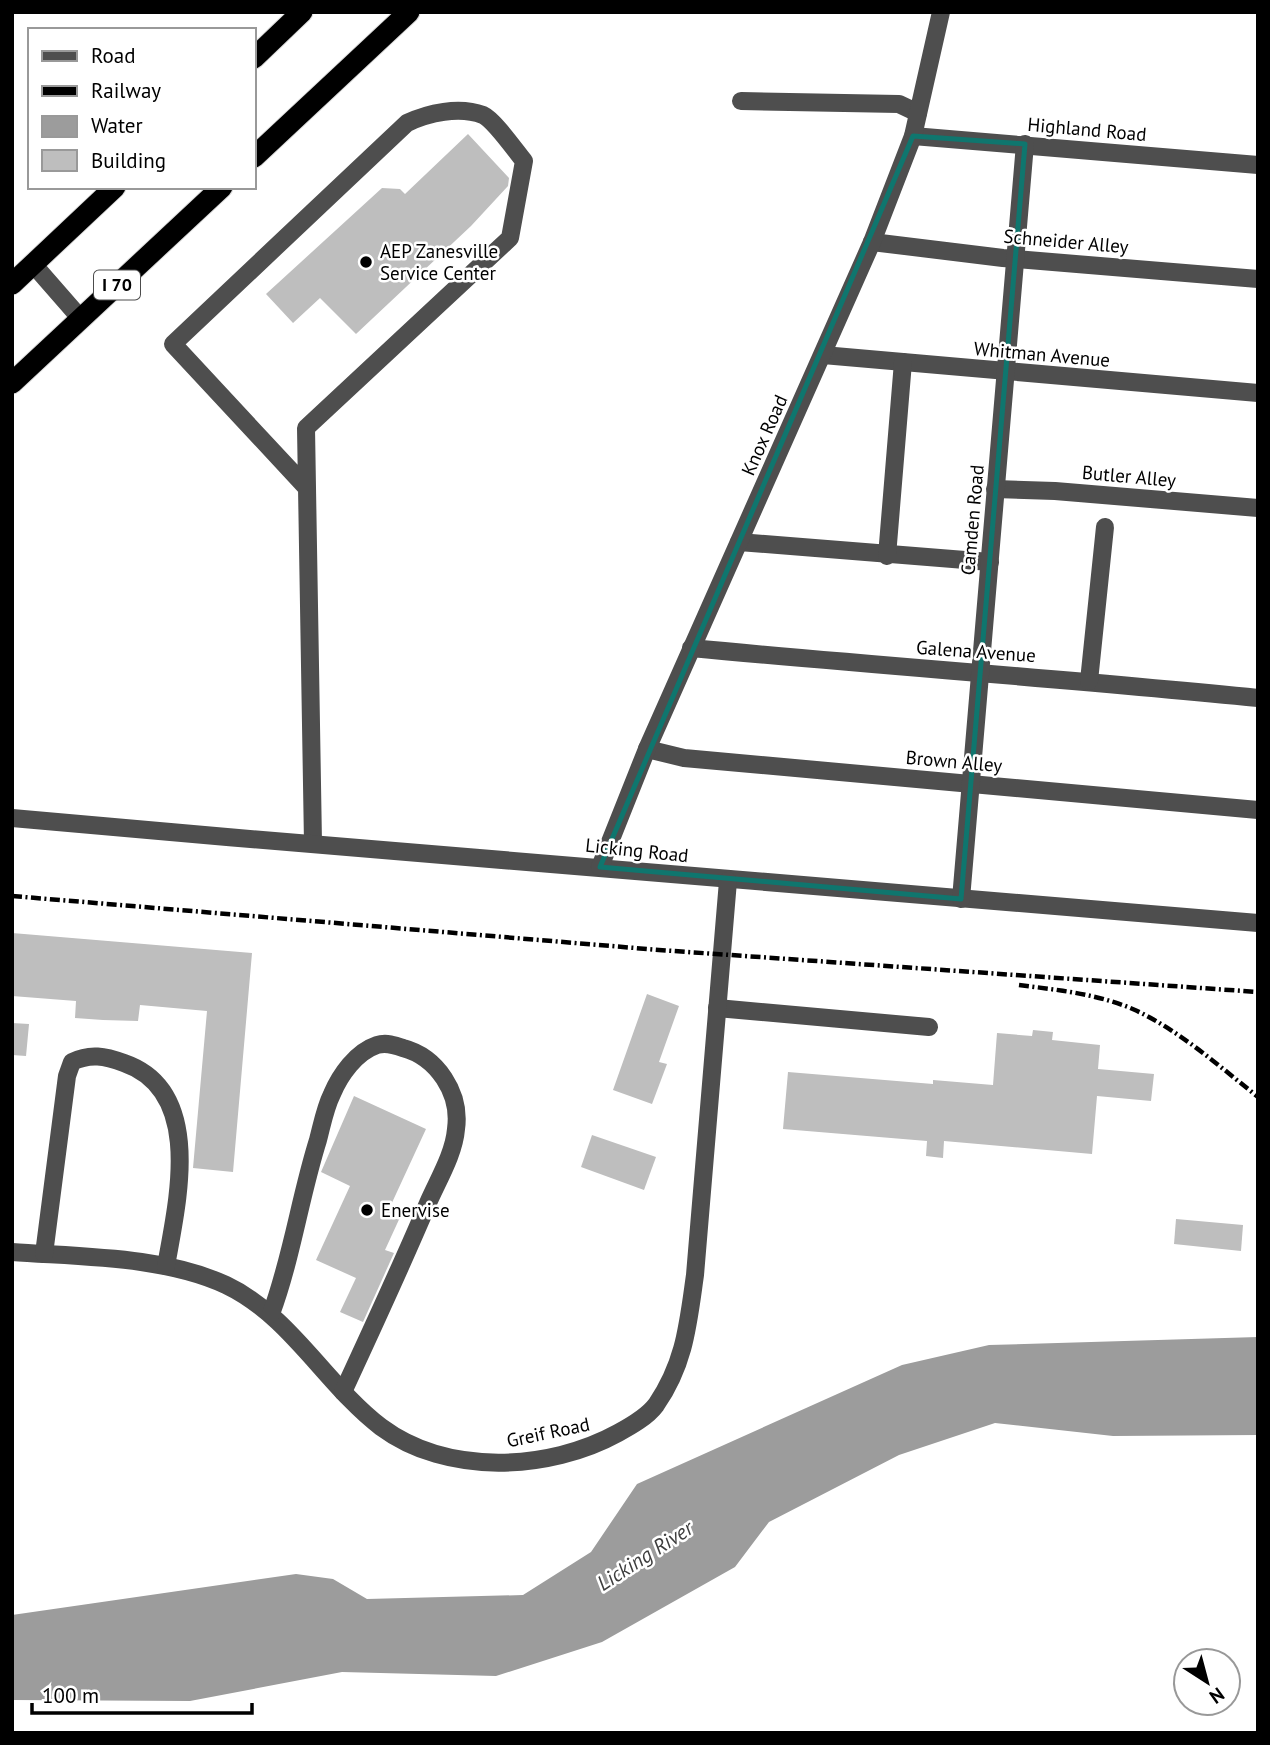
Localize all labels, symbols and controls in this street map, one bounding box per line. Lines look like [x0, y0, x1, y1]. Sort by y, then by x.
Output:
legend [28, 28, 256, 189]
text: Road [91, 42, 135, 69]
text: Railway [91, 77, 161, 104]
text: Water [91, 112, 143, 139]
street label: Highland Road [1027, 112, 1147, 146]
text: Building [91, 147, 166, 174]
street label: Schneider Alley [1003, 224, 1130, 258]
place label: AEP Zanesville Service Center [380, 239, 498, 285]
marker: AEP Zanesville Service Center [358, 254, 374, 270]
road number: I 70 [94, 270, 140, 300]
street label: Whitman Avenue [973, 336, 1111, 372]
street label: Knox Road [736, 391, 792, 479]
street label: Butler Alley [1081, 460, 1177, 492]
street label: Camden Road [955, 464, 989, 576]
street label: Galena Avenue [915, 635, 1037, 667]
street label: Brown Alley [905, 745, 1003, 777]
street label: Licking Road [584, 833, 690, 867]
place label: Enervise [381, 1198, 450, 1222]
marker: Enervise [359, 1202, 375, 1218]
street label: Greif Road [504, 1412, 592, 1452]
water label: Licking River [592, 1513, 700, 1597]
north arrow [1172, 1647, 1242, 1717]
scale bar [32, 1672, 252, 1716]
text: 100 m [42, 1682, 99, 1709]
text: N [1205, 1682, 1229, 1709]

